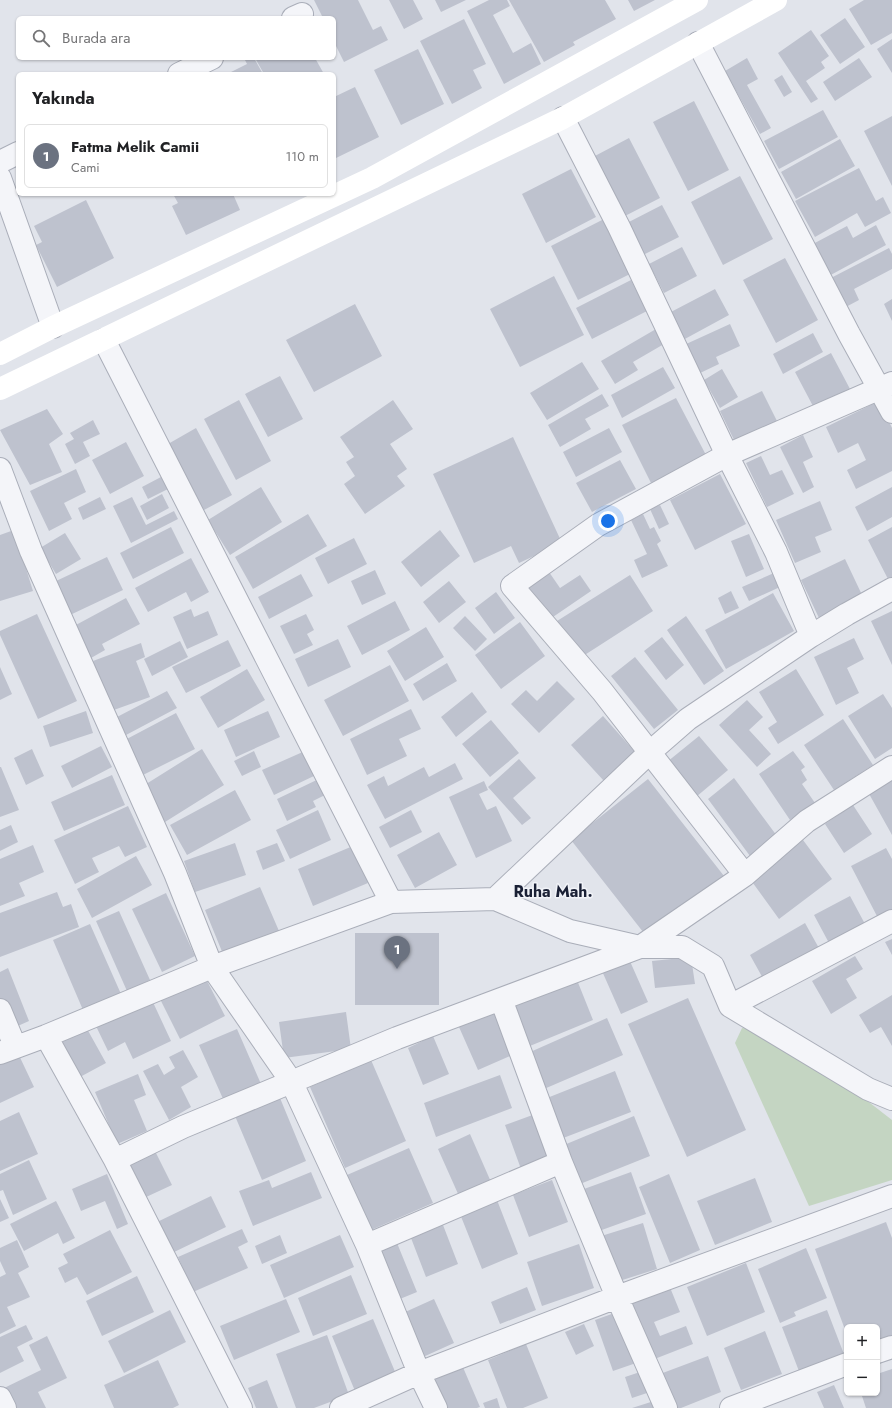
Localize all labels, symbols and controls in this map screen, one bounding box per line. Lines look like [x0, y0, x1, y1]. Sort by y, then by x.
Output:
search box [16, 16, 336, 60]
icon: search [30, 27, 52, 49]
text: Burada ara [62, 27, 130, 49]
text: Yakında [32, 86, 95, 110]
text: Fatma Melik Camii [71, 136, 199, 158]
text: 1 [43, 147, 49, 166]
text: 110 m [285, 147, 319, 166]
text: Cami [71, 158, 100, 177]
your location [598, 511, 618, 531]
district label: Ruha Mah. [513, 880, 593, 903]
pin: 1 [384, 936, 410, 969]
map controls [844, 1324, 880, 1396]
button: + [844, 1324, 880, 1360]
button: − [844, 1360, 880, 1396]

